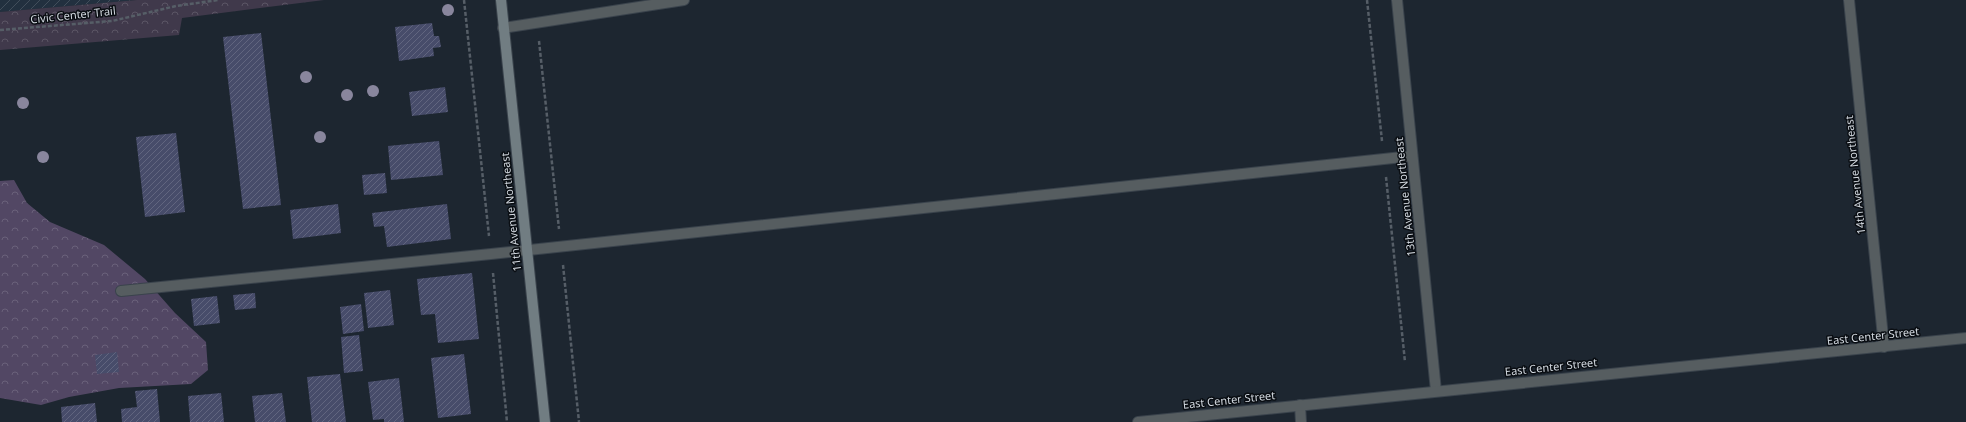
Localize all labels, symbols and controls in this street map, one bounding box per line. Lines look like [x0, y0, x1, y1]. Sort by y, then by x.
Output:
street label: Civic Center Trail [30, 3, 116, 26]
street label: 14th Avenue Northeast [1841, 115, 1868, 235]
street label: 13th Avenue Northeast [1391, 137, 1418, 257]
street label: 11th Avenue Northeast [497, 152, 524, 272]
street label: East Center Street [1826, 323, 1920, 348]
street label: East Center Street [1504, 354, 1598, 379]
street label: East Center Street [1182, 387, 1276, 412]

